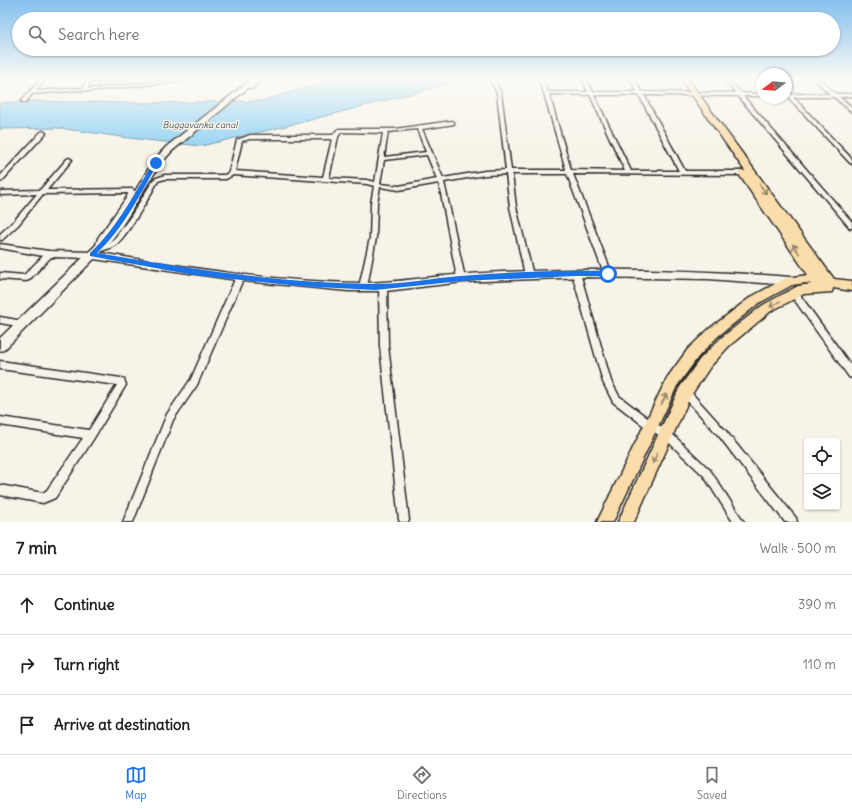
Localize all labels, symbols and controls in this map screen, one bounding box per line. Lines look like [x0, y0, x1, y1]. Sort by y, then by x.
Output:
search box [12, 12, 840, 56]
icon: search [26, 23, 48, 45]
text: Search here [58, 25, 139, 44]
north arrow [756, 68, 792, 104]
water label: Buggavanka canal [163, 119, 239, 131]
route end [147, 154, 165, 172]
one-way arrow [759, 183, 767, 194]
one-way arrow [792, 243, 800, 254]
route start [599, 265, 617, 283]
one-way arrow [769, 300, 781, 308]
one-way arrow [661, 393, 668, 405]
map controls [804, 438, 840, 510]
button: locate [804, 438, 840, 474]
one-way arrow [651, 452, 658, 464]
button: layers [804, 474, 840, 510]
text: 7 min [16, 537, 57, 559]
text: Walk · 500 m [759, 540, 836, 557]
icon: ahead [16, 594, 38, 616]
text: Continue [54, 595, 115, 614]
text: 390 m [798, 596, 836, 613]
icon: right [16, 654, 38, 676]
text: Turn right [54, 655, 119, 674]
text: 110 m [803, 656, 836, 673]
icon: arrive [16, 714, 38, 736]
text: Arrive at destination [54, 715, 190, 734]
tab: Map [125, 764, 147, 802]
tab: Directions [397, 764, 447, 802]
tab: Saved [697, 764, 727, 802]

